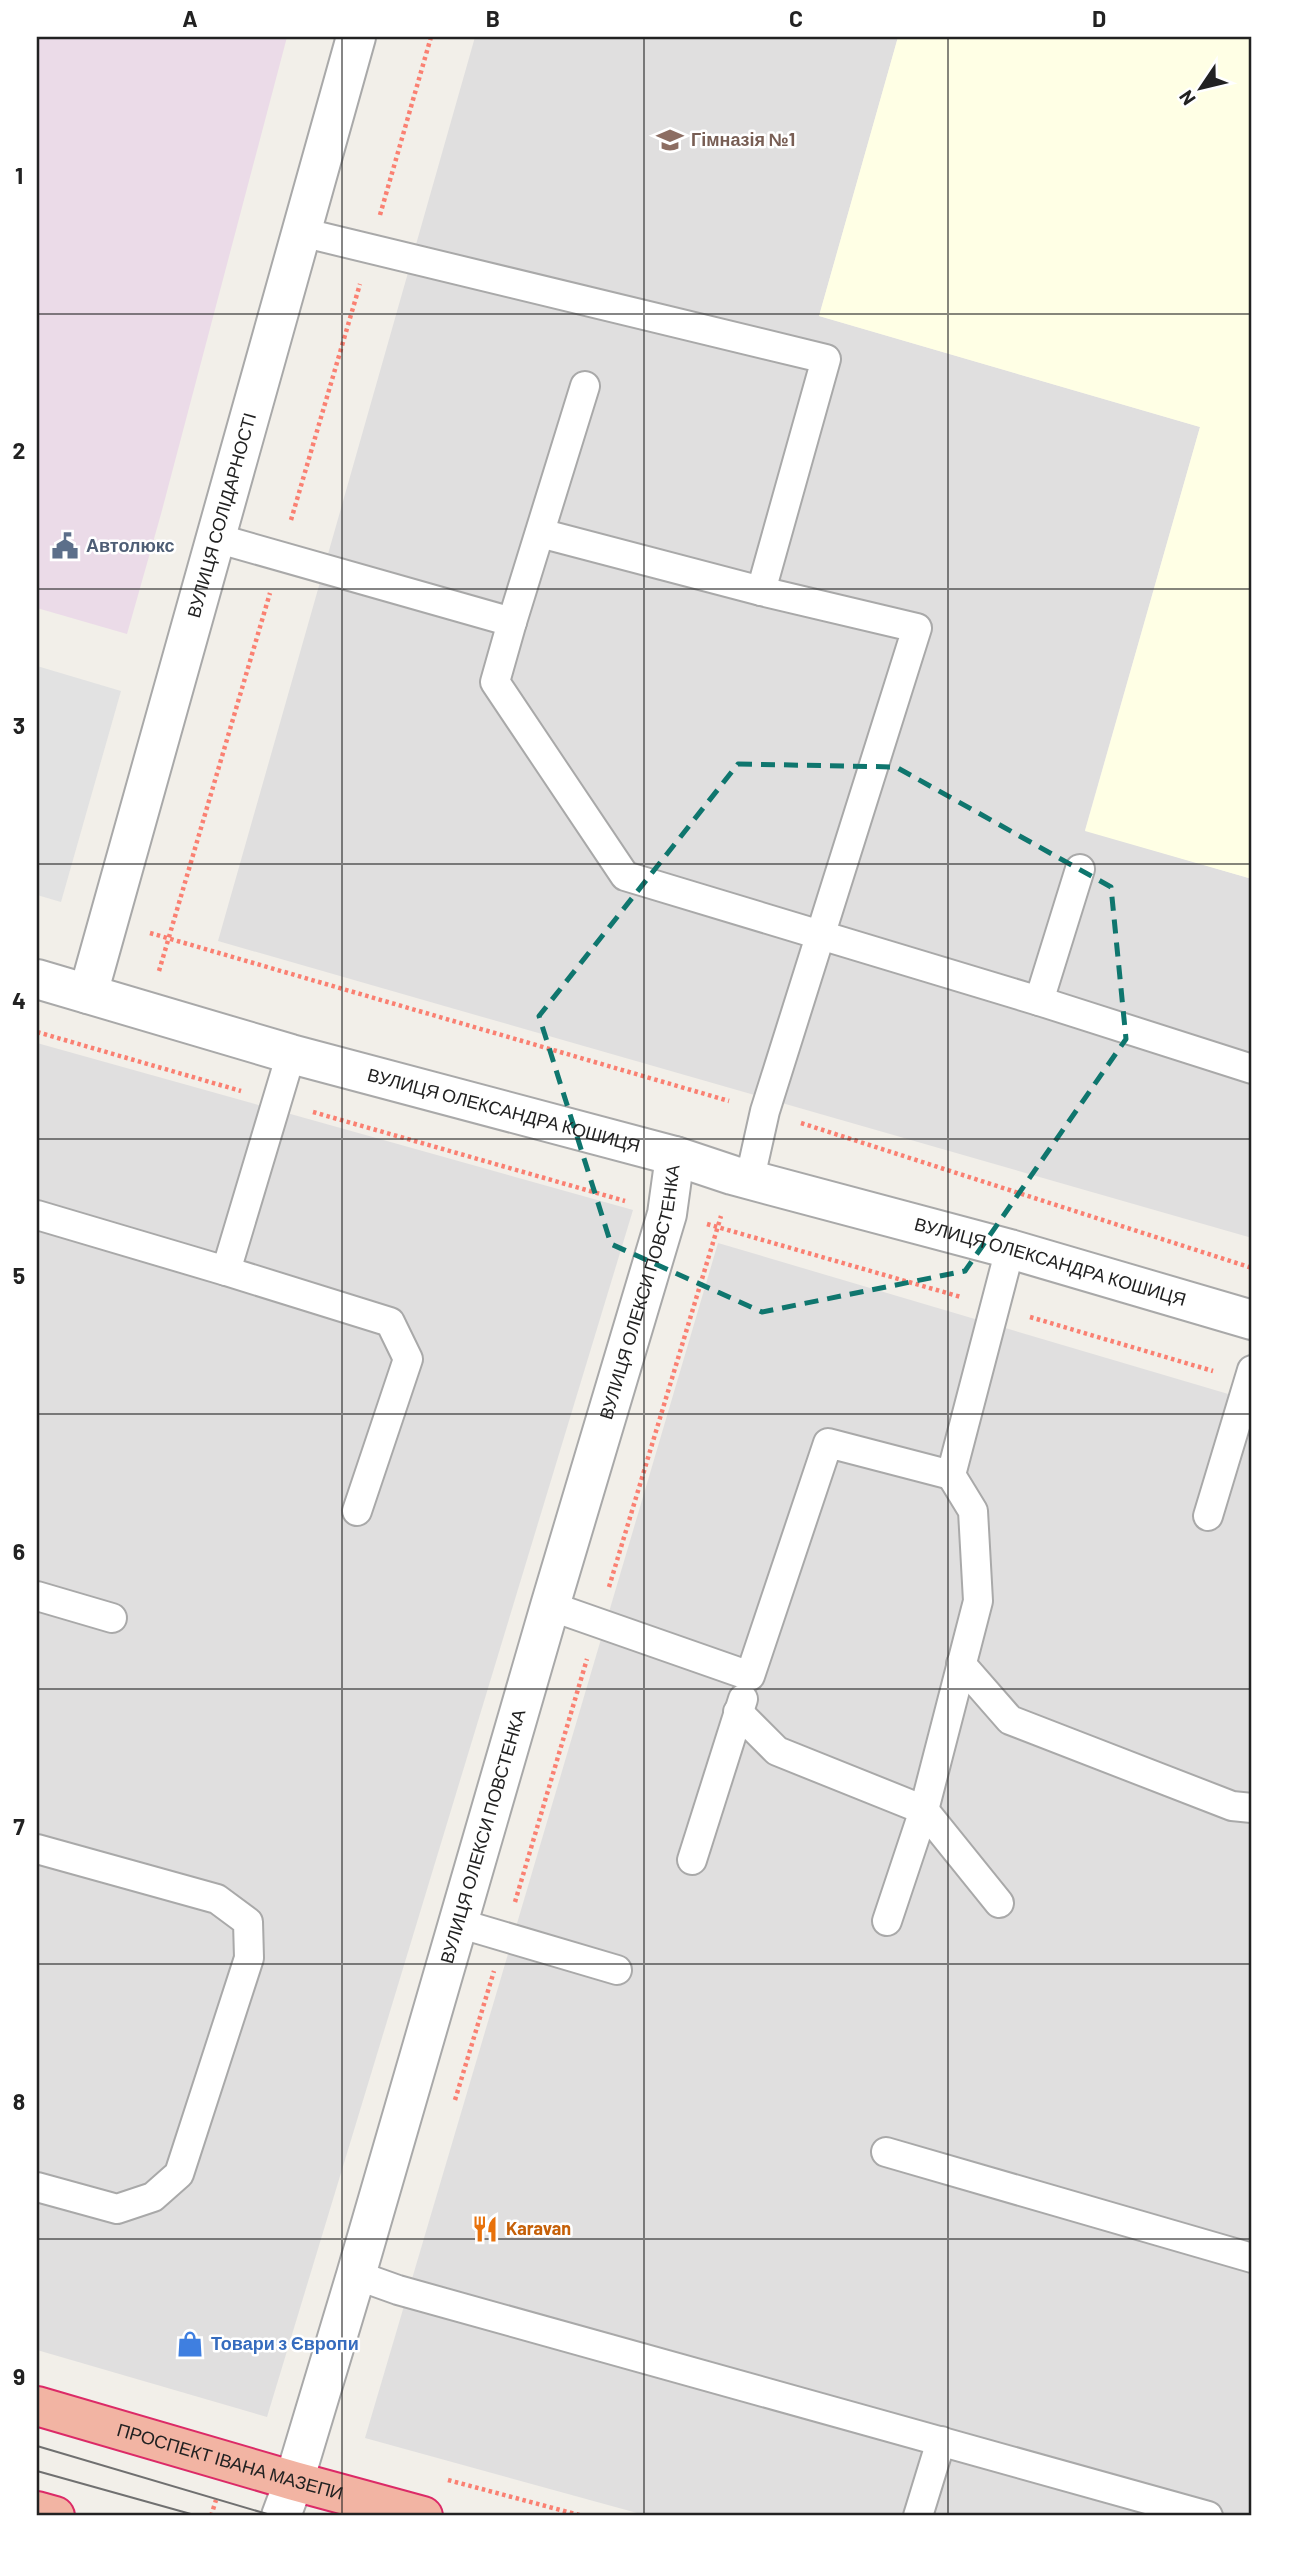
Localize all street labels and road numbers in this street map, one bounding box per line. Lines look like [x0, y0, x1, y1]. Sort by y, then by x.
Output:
street label: ВУЛИЦЯ СОЛІДАРНОСТІ [182, 410, 260, 620]
street label: ВУЛИЦЯ ОЛЕКСАНДРА КОШИЦЯ [365, 1063, 643, 1156]
street label: ВУЛИЦЯ ОЛЕКСИ ПОВСТЕНКА [594, 1163, 684, 1422]
street label: ВУЛИЦЯ ОЛЕКСАНДРА КОШИЦЯ [912, 1212, 1189, 1310]
street label: ВУЛИЦЯ ОЛЕКСИ ПОВСТЕНКА [435, 1707, 529, 1966]
street label: ПРОСПЕКТ ІВАНА МАЗЕПИ [115, 2418, 346, 2504]

